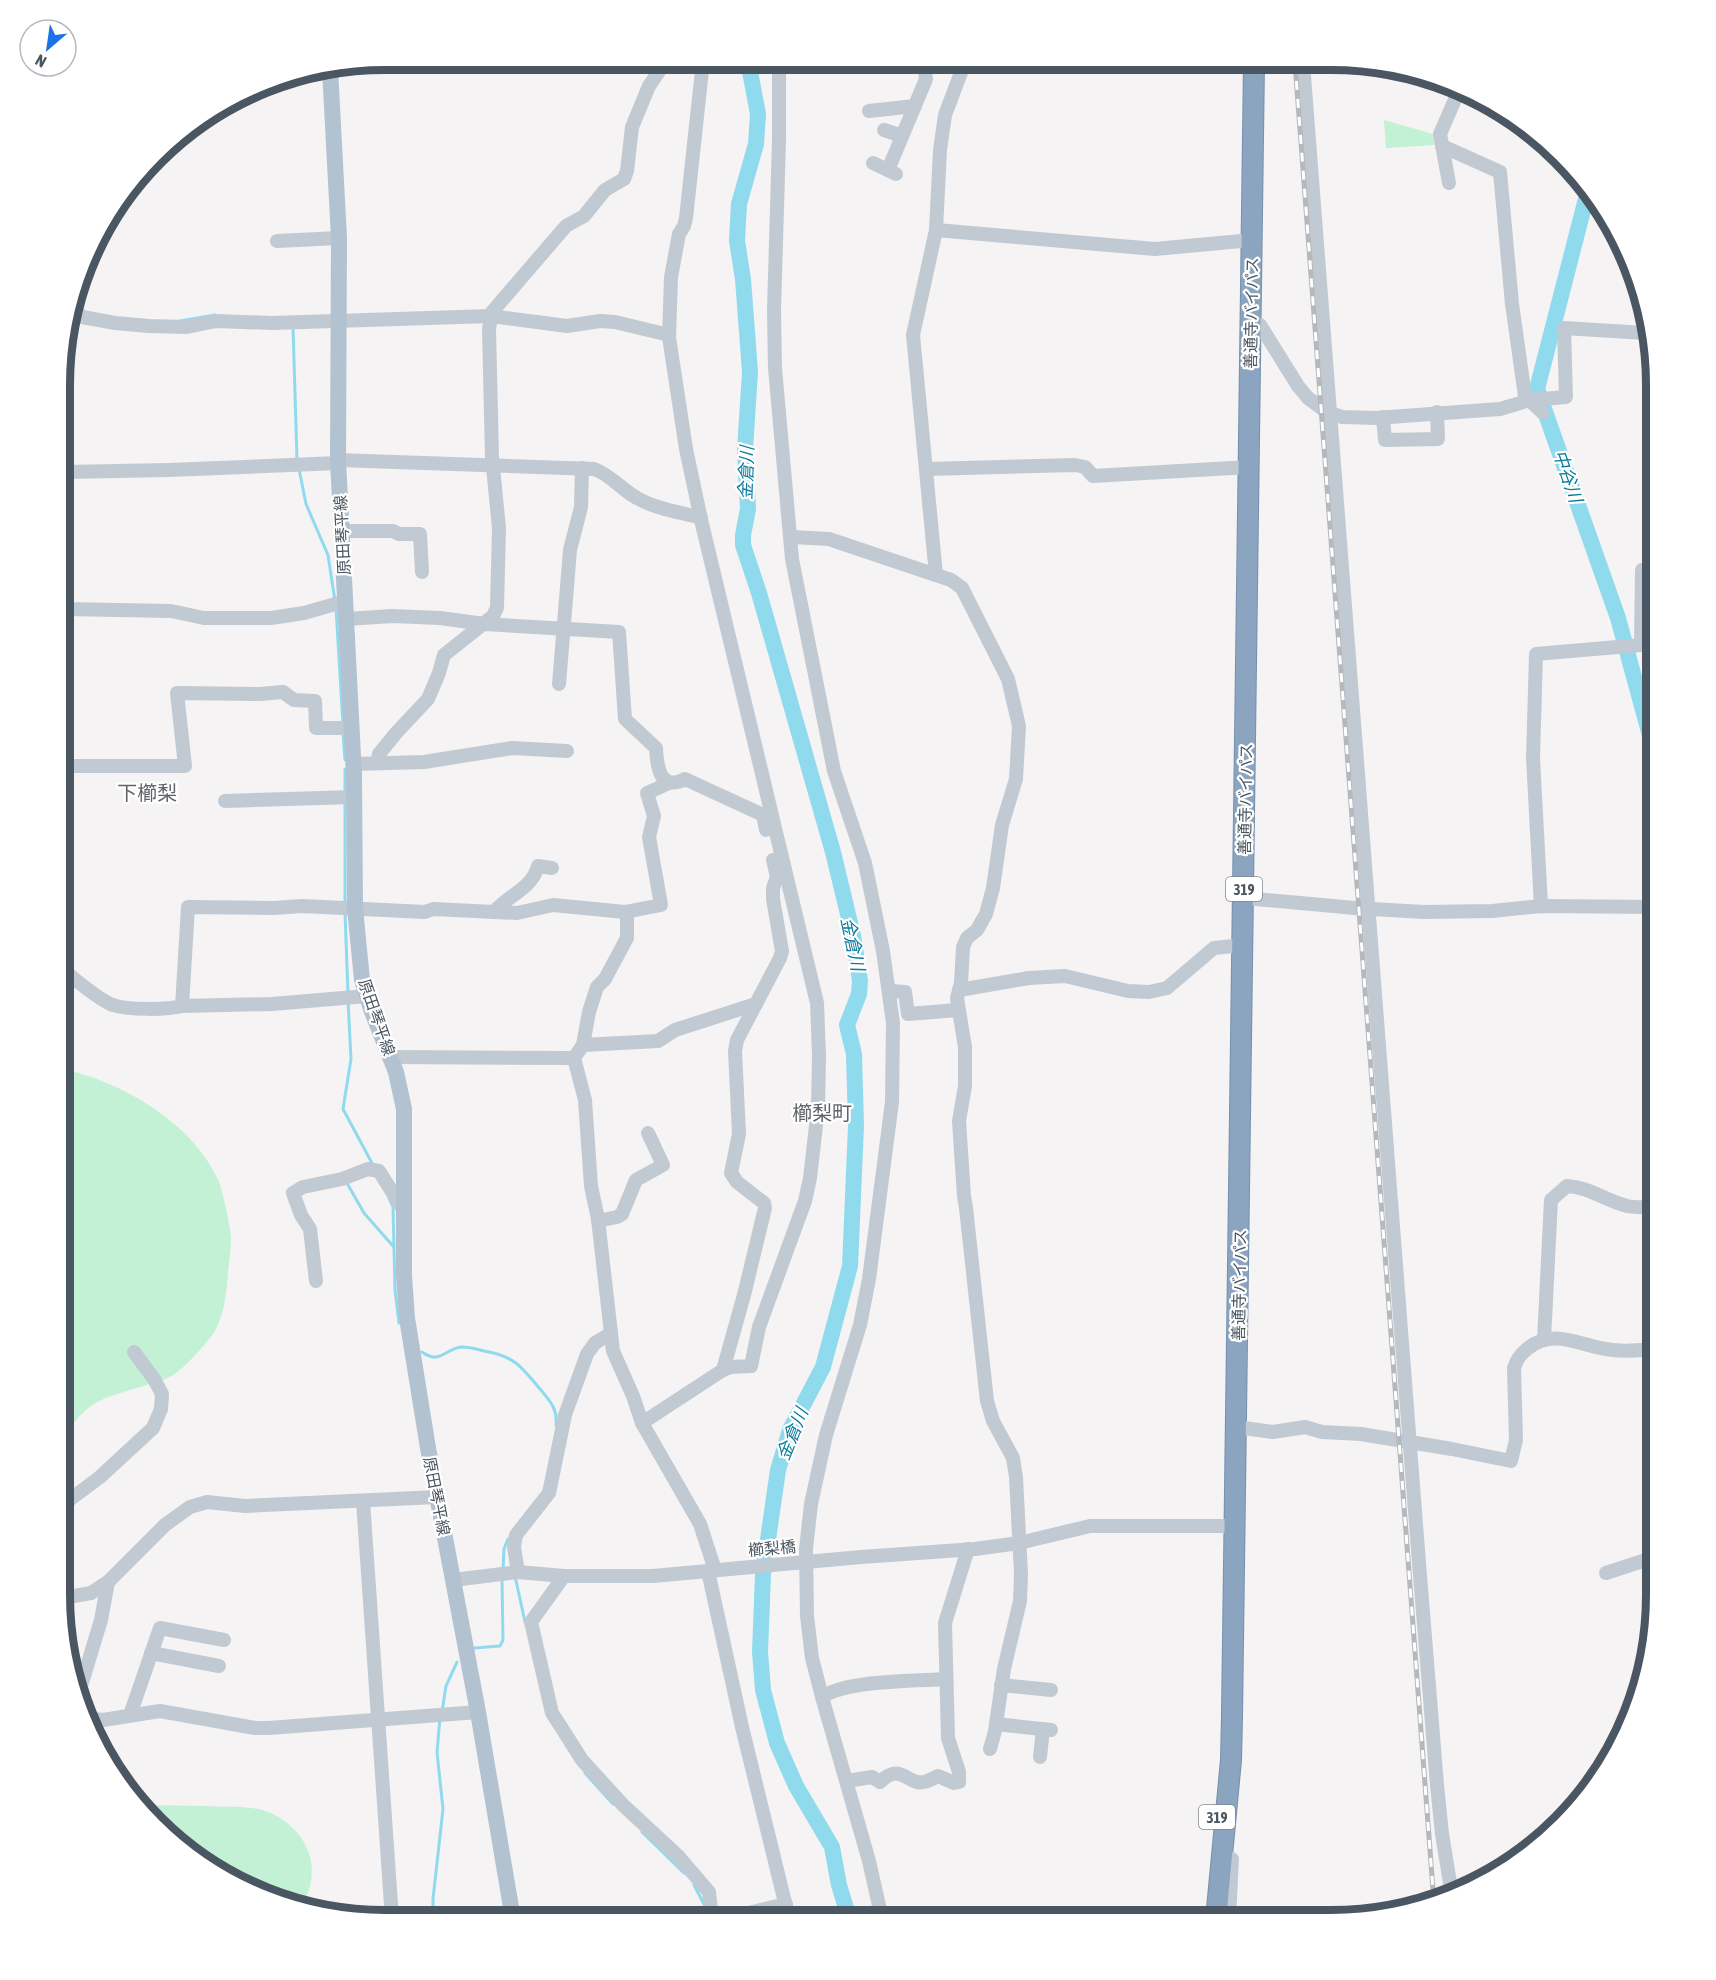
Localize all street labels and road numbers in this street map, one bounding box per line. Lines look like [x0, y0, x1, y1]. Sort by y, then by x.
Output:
street label: 善通寺バイパス [1241, 257, 1261, 369]
street label: 原田琴平線 [331, 495, 353, 575]
street label: 善通寺バイパス [1235, 743, 1255, 855]
road number: 319 [1226, 877, 1262, 901]
street label: 原田琴平線 [355, 976, 399, 1058]
street label: 善通寺バイパス [1229, 1229, 1249, 1341]
street label: 原田琴平線 [421, 1455, 453, 1537]
street label: 櫛梨橋 [747, 1537, 797, 1559]
road number: 319 [1199, 1805, 1235, 1829]

